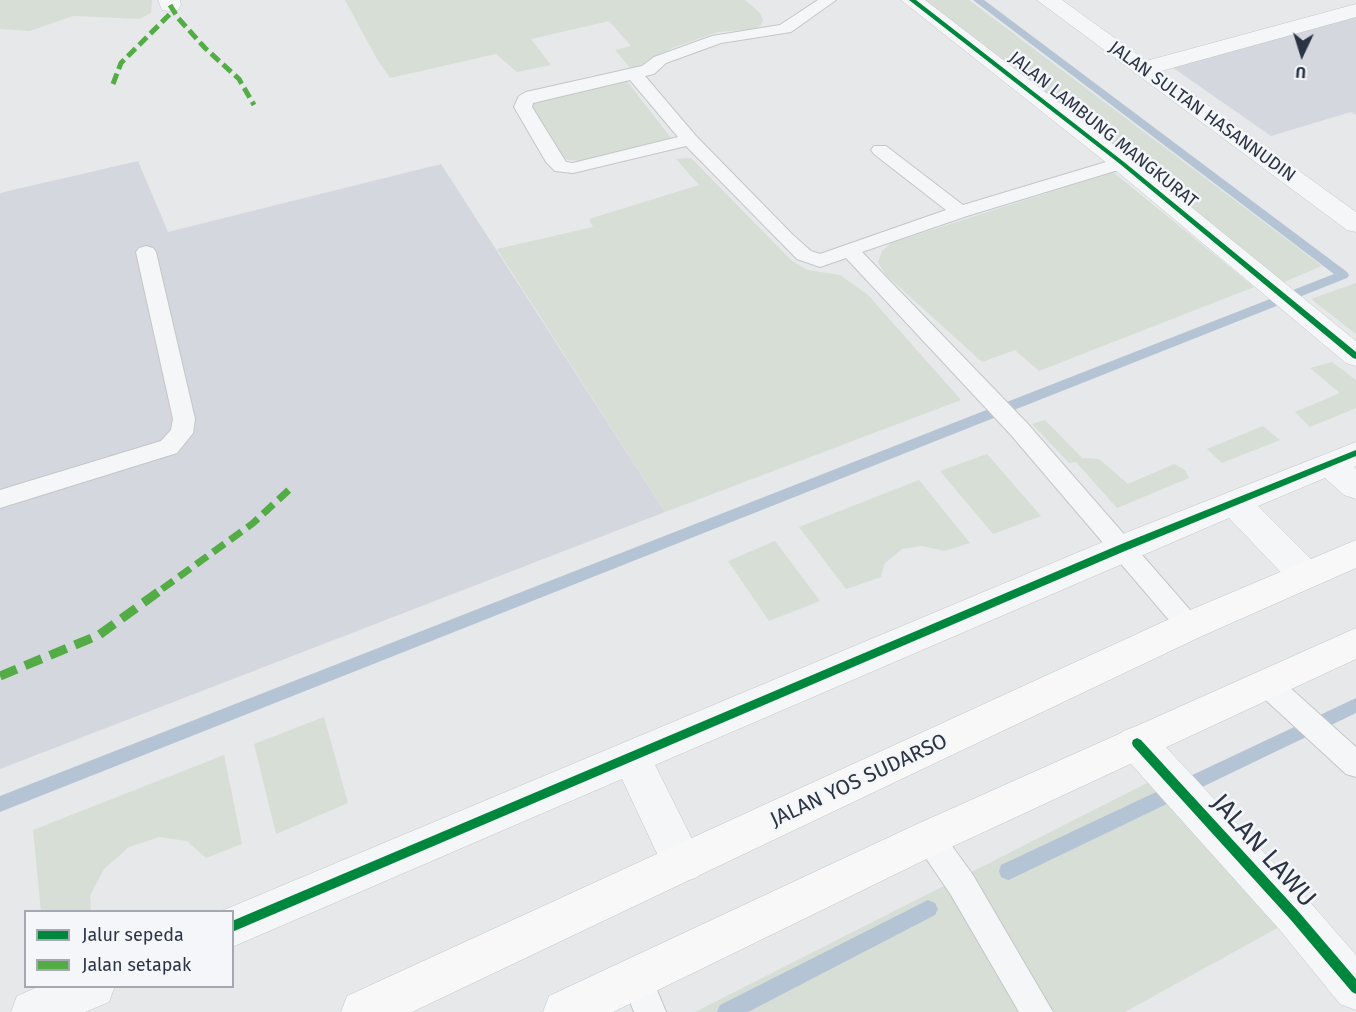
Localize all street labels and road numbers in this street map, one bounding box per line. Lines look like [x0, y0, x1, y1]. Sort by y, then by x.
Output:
street label: JALAN SULTAN HASANNUDIN [1104, 37, 1300, 187]
street label: JALAN LAMBUNG MANGKURAT [1004, 47, 1202, 213]
street label: JALAN YOS SUDARSO [766, 729, 952, 833]
street label: JALAN LAWU [1204, 788, 1322, 914]

